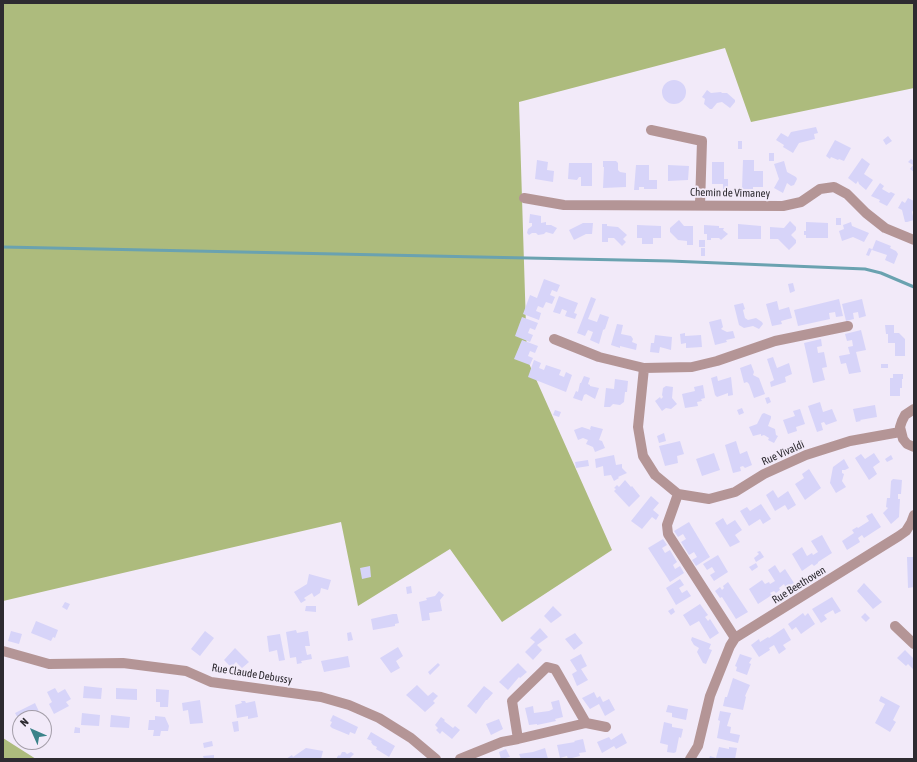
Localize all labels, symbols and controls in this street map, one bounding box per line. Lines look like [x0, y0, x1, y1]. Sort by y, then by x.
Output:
street label: Chemin de Vimaney [690, 186, 770, 200]
street label: Rue Vivaldi [760, 438, 806, 468]
street label: Rue Beethoven [770, 563, 828, 607]
street label: Rue Claude Debussy [211, 661, 293, 687]
north arrow [12, 710, 52, 750]
text: N [18, 716, 31, 729]

